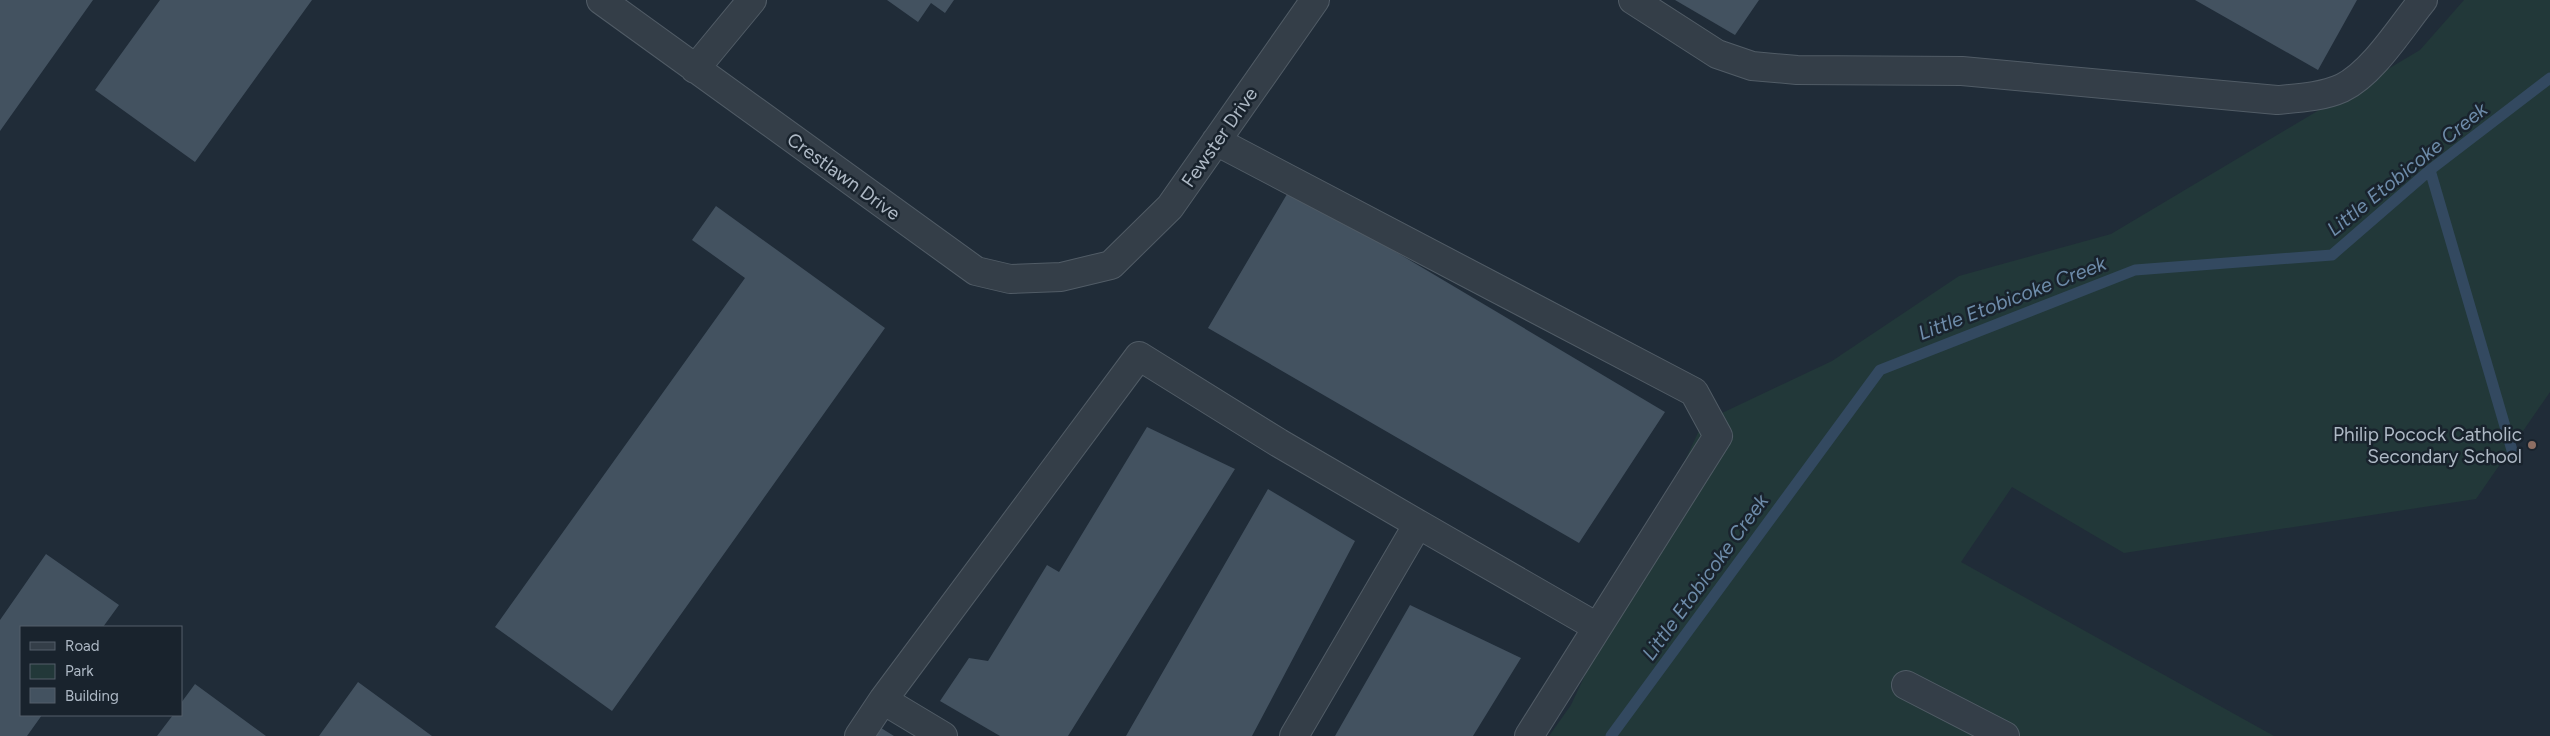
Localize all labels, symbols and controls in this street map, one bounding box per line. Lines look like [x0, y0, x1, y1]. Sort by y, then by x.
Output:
street label: Fewster Drive [1177, 83, 1262, 192]
water label: Little Etobicoke Creek [2322, 96, 2493, 241]
street label: Crestlawn Drive [783, 128, 905, 225]
water label: Little Etobicoke Creek [1915, 251, 2110, 345]
place label: Philip Pocock Catholic Secondary School [2333, 423, 2522, 468]
marker: Philip Pocock Catholic Secondary School [2526, 439, 2538, 451]
water label: Little Etobicoke Creek [1637, 488, 1774, 665]
legend [20, 626, 182, 716]
text: Road [65, 637, 100, 655]
text: Park [65, 662, 94, 680]
text: Building [65, 687, 119, 705]

